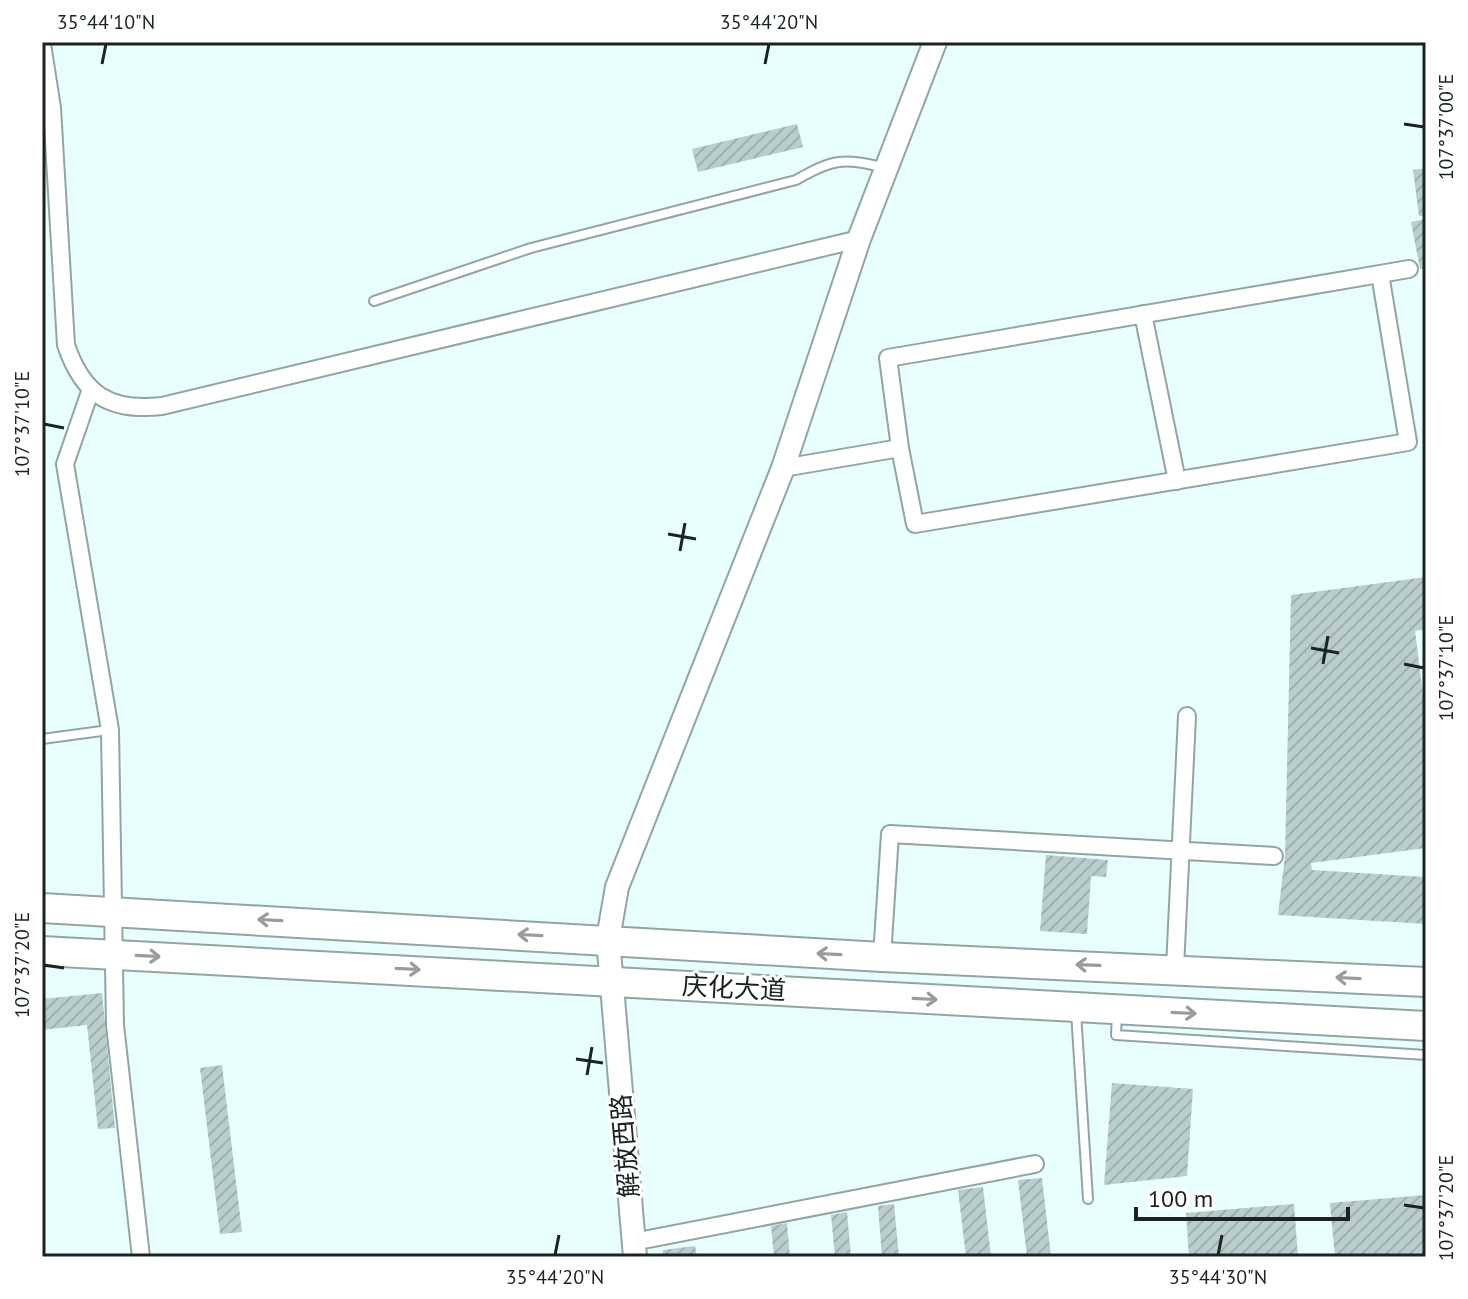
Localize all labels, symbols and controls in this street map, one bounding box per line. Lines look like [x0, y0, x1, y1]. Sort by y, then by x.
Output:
text: 35°44'10"N [57, 9, 155, 35]
text: 35°44'20"N [720, 9, 818, 35]
text: 107°37'00"E [1433, 74, 1459, 180]
text: 107°37'10"E [9, 371, 35, 477]
text: 107°37'10"E [1433, 615, 1459, 721]
text: 107°37'20"E [9, 912, 35, 1018]
one-way arrow [257, 912, 284, 927]
one-way arrow [517, 927, 544, 942]
one-way arrow [816, 946, 843, 961]
one-way arrow [134, 948, 161, 963]
one-way arrow [1075, 957, 1102, 972]
one-way arrow [394, 962, 421, 977]
street label: 庆化大道 [681, 968, 787, 1007]
one-way arrow [1335, 970, 1362, 985]
one-way arrow [911, 991, 938, 1006]
one-way arrow [1170, 1006, 1197, 1021]
street label: 解放西路 [604, 1093, 645, 1199]
text: 107°37'20"E [1433, 1155, 1459, 1261]
scale bar [1136, 1171, 1348, 1221]
text: 100 m [1148, 1183, 1213, 1214]
text: 35°44'20"N [506, 1264, 604, 1290]
text: 35°44'30"N [1169, 1264, 1267, 1290]

